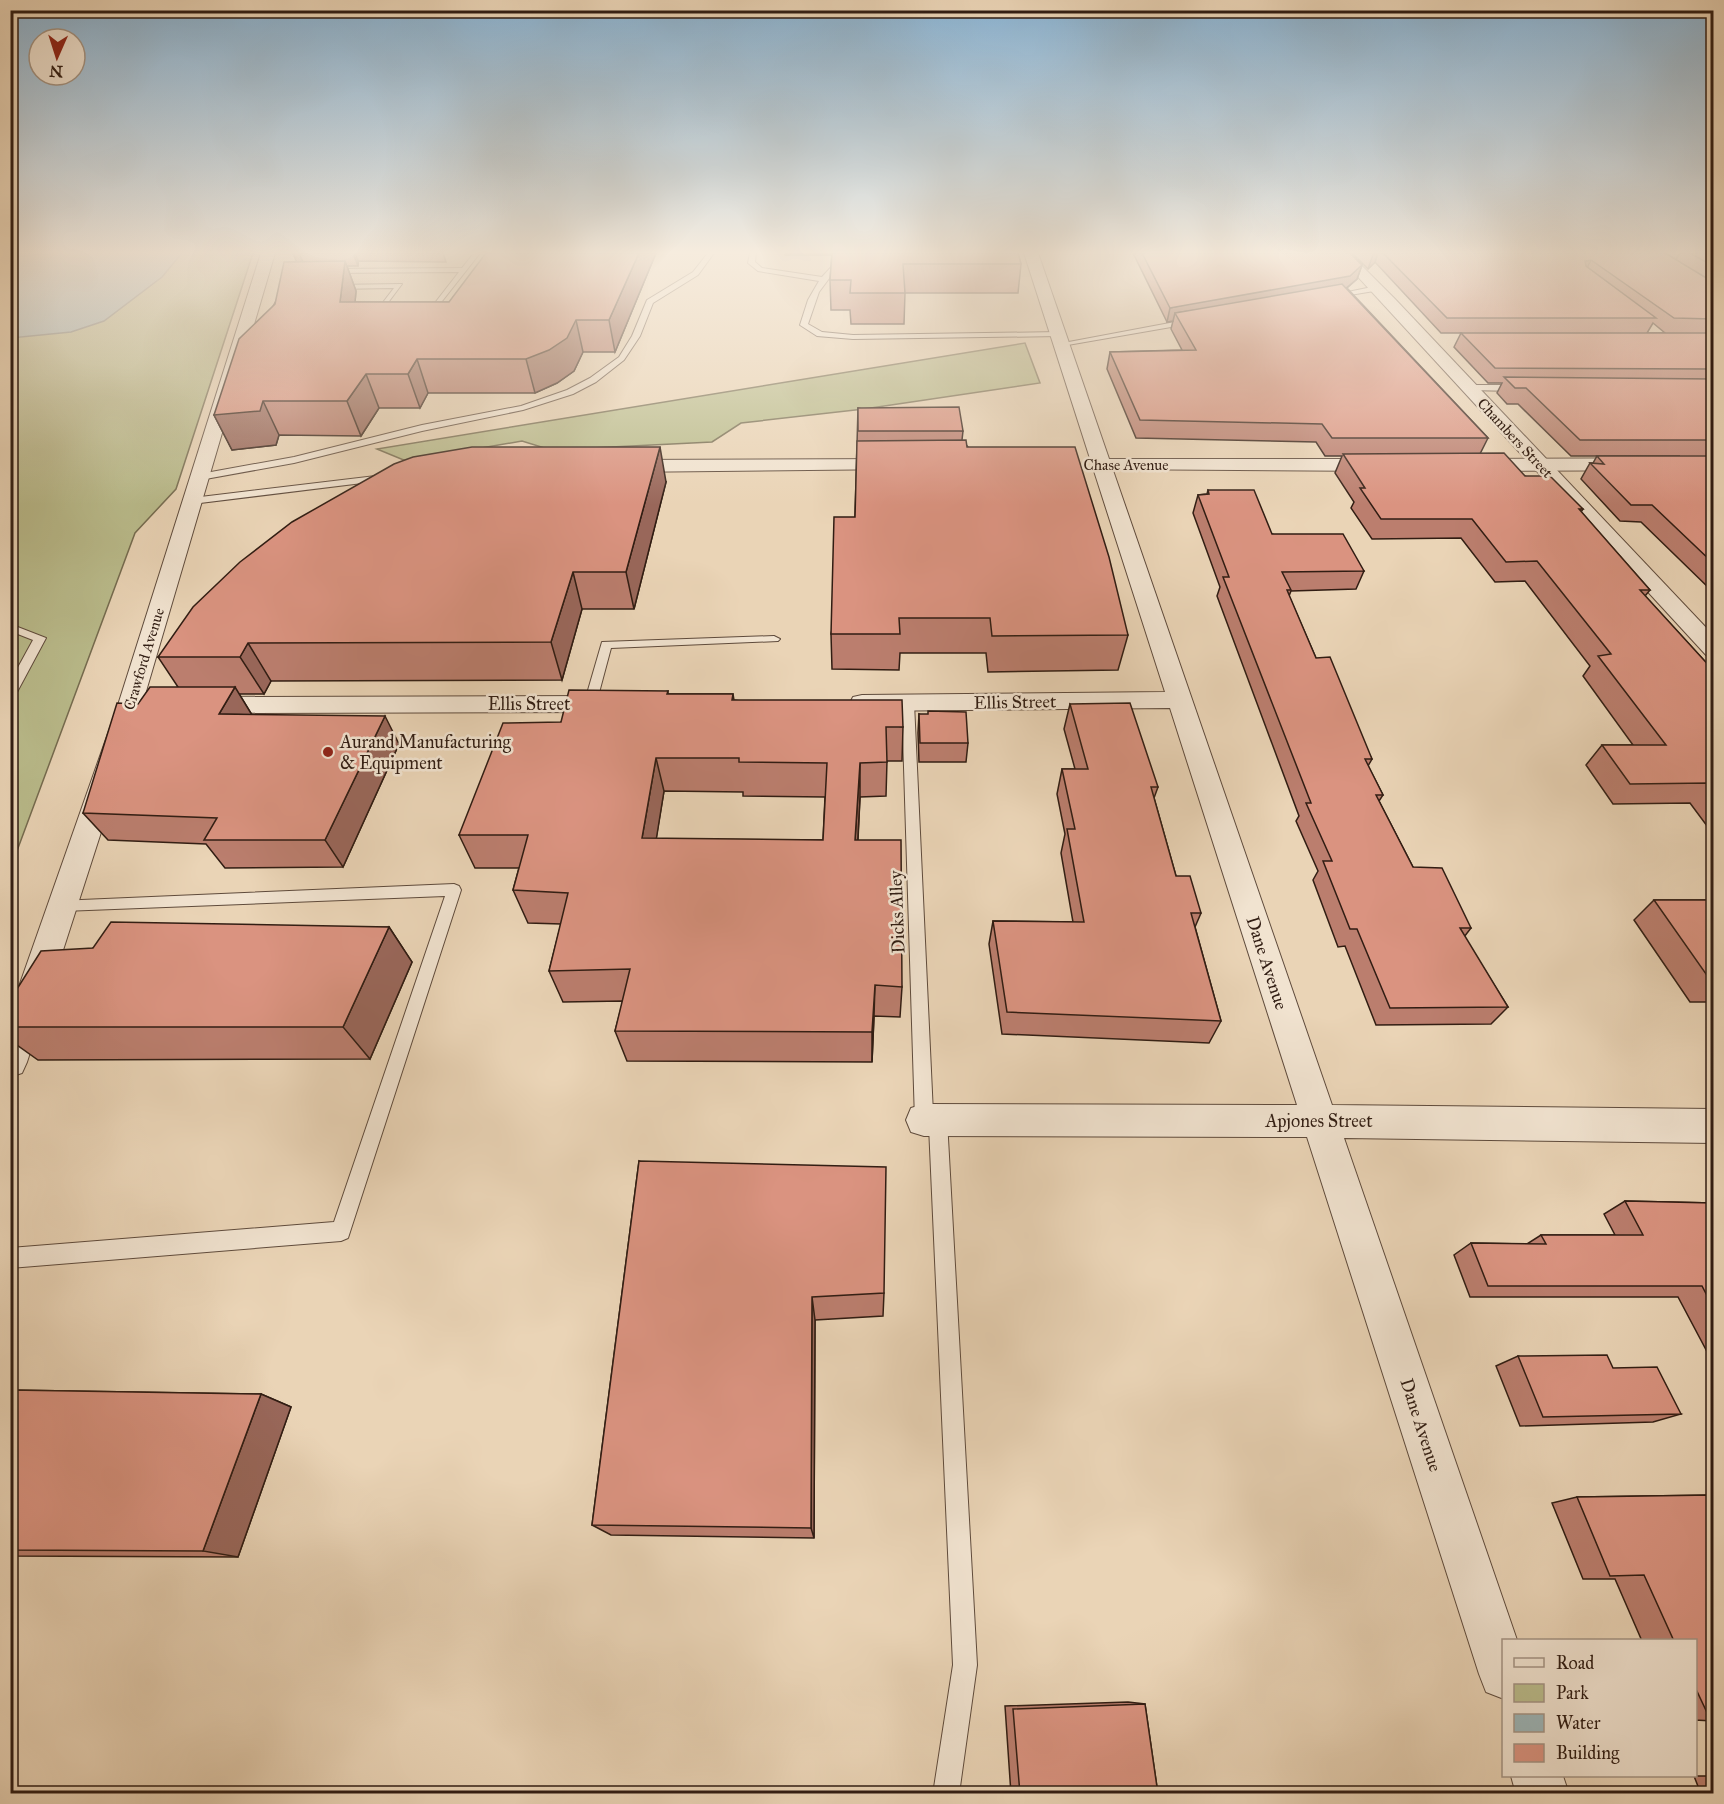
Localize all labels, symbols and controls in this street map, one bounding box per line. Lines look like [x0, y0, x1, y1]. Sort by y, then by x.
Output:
north arrow [27, 27, 87, 87]
text: N [49, 62, 64, 81]
street label: Chambers Street [1473, 394, 1557, 482]
street label: Chase Avenue [1084, 456, 1168, 474]
street label: Crawford Avenue [120, 606, 168, 712]
street label: Ellis Street [973, 690, 1057, 714]
street label: Ellis Street [488, 693, 571, 715]
place label: Aurand Manufacturing & Equipment [339, 731, 512, 775]
marker: Aurand Manufacturing & Equipment [321, 745, 335, 759]
street label: Dicks Alley [885, 870, 909, 954]
street label: Dane Avenue [1242, 913, 1292, 1013]
street label: Apjones Street [1264, 1110, 1373, 1132]
street label: Dane Avenue [1396, 1375, 1446, 1475]
legend [1502, 1639, 1697, 1777]
text: Road [1556, 1652, 1594, 1674]
text: Park [1556, 1682, 1589, 1704]
text: Water [1556, 1712, 1601, 1734]
text: Building [1556, 1742, 1620, 1765]

